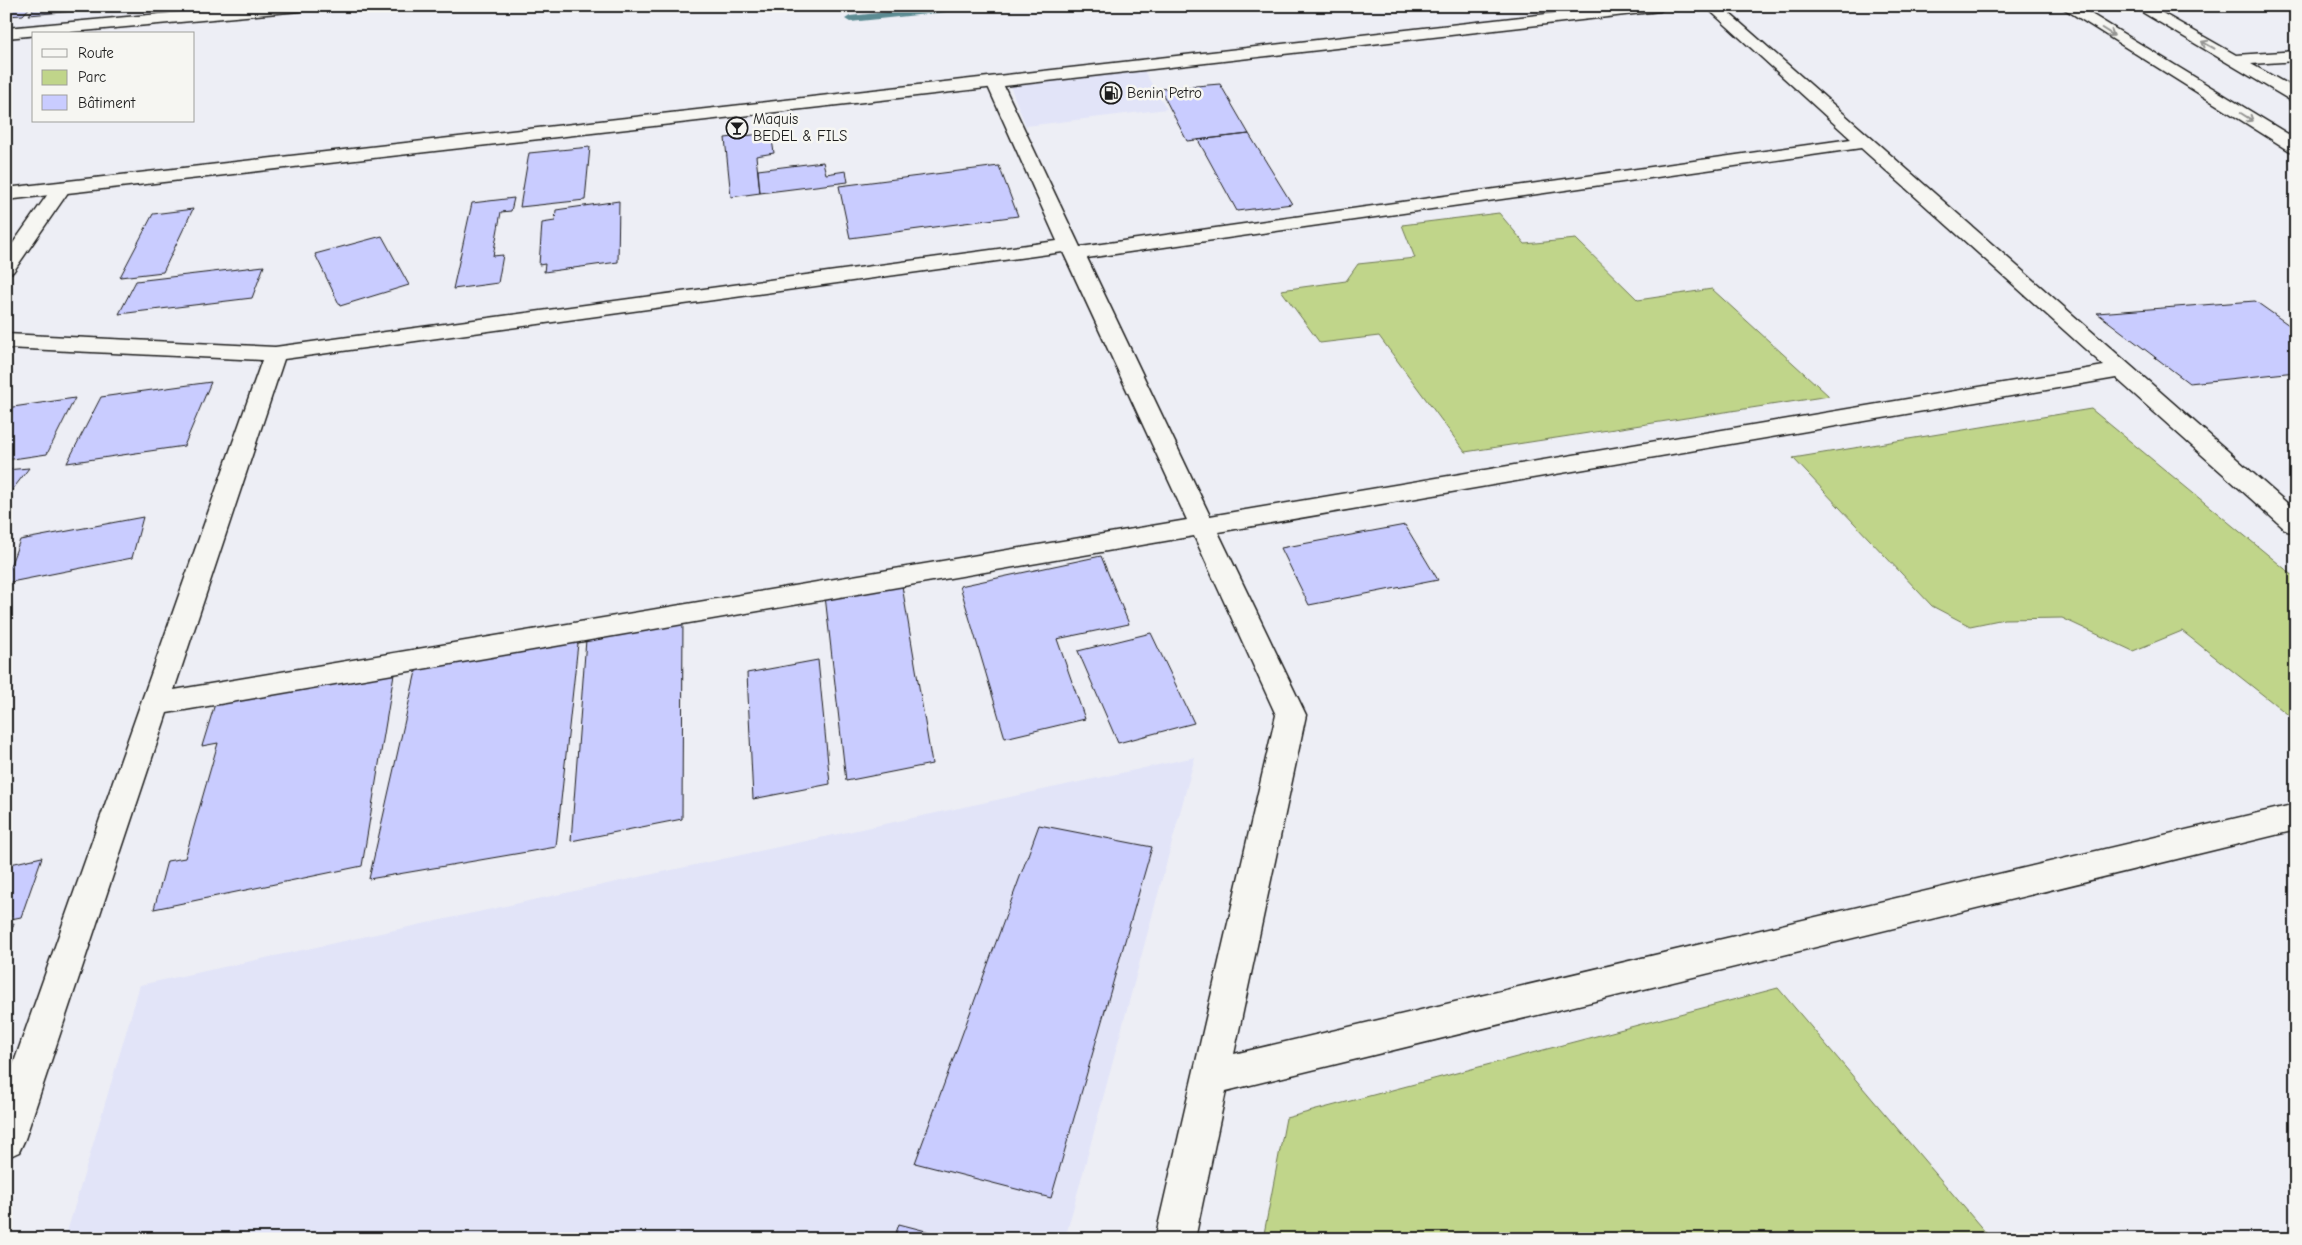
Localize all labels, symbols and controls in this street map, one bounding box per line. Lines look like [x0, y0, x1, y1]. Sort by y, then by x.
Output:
one-way arrow [2101, 27, 2115, 37]
legend [32, 32, 195, 122]
one-way arrow [2202, 40, 2216, 50]
text: Route [78, 44, 114, 62]
text: Parc [78, 68, 106, 86]
fuel station icon: Benin Petro [1099, 81, 1123, 105]
place label: Benin Petro [1127, 84, 1202, 102]
text: Bâtiment [78, 94, 136, 112]
place label: Maquis BEDEL & FILS [753, 110, 847, 145]
one-way arrow [2239, 112, 2253, 122]
bar icon: Maquis BEDEL & FILS [725, 116, 749, 140]

